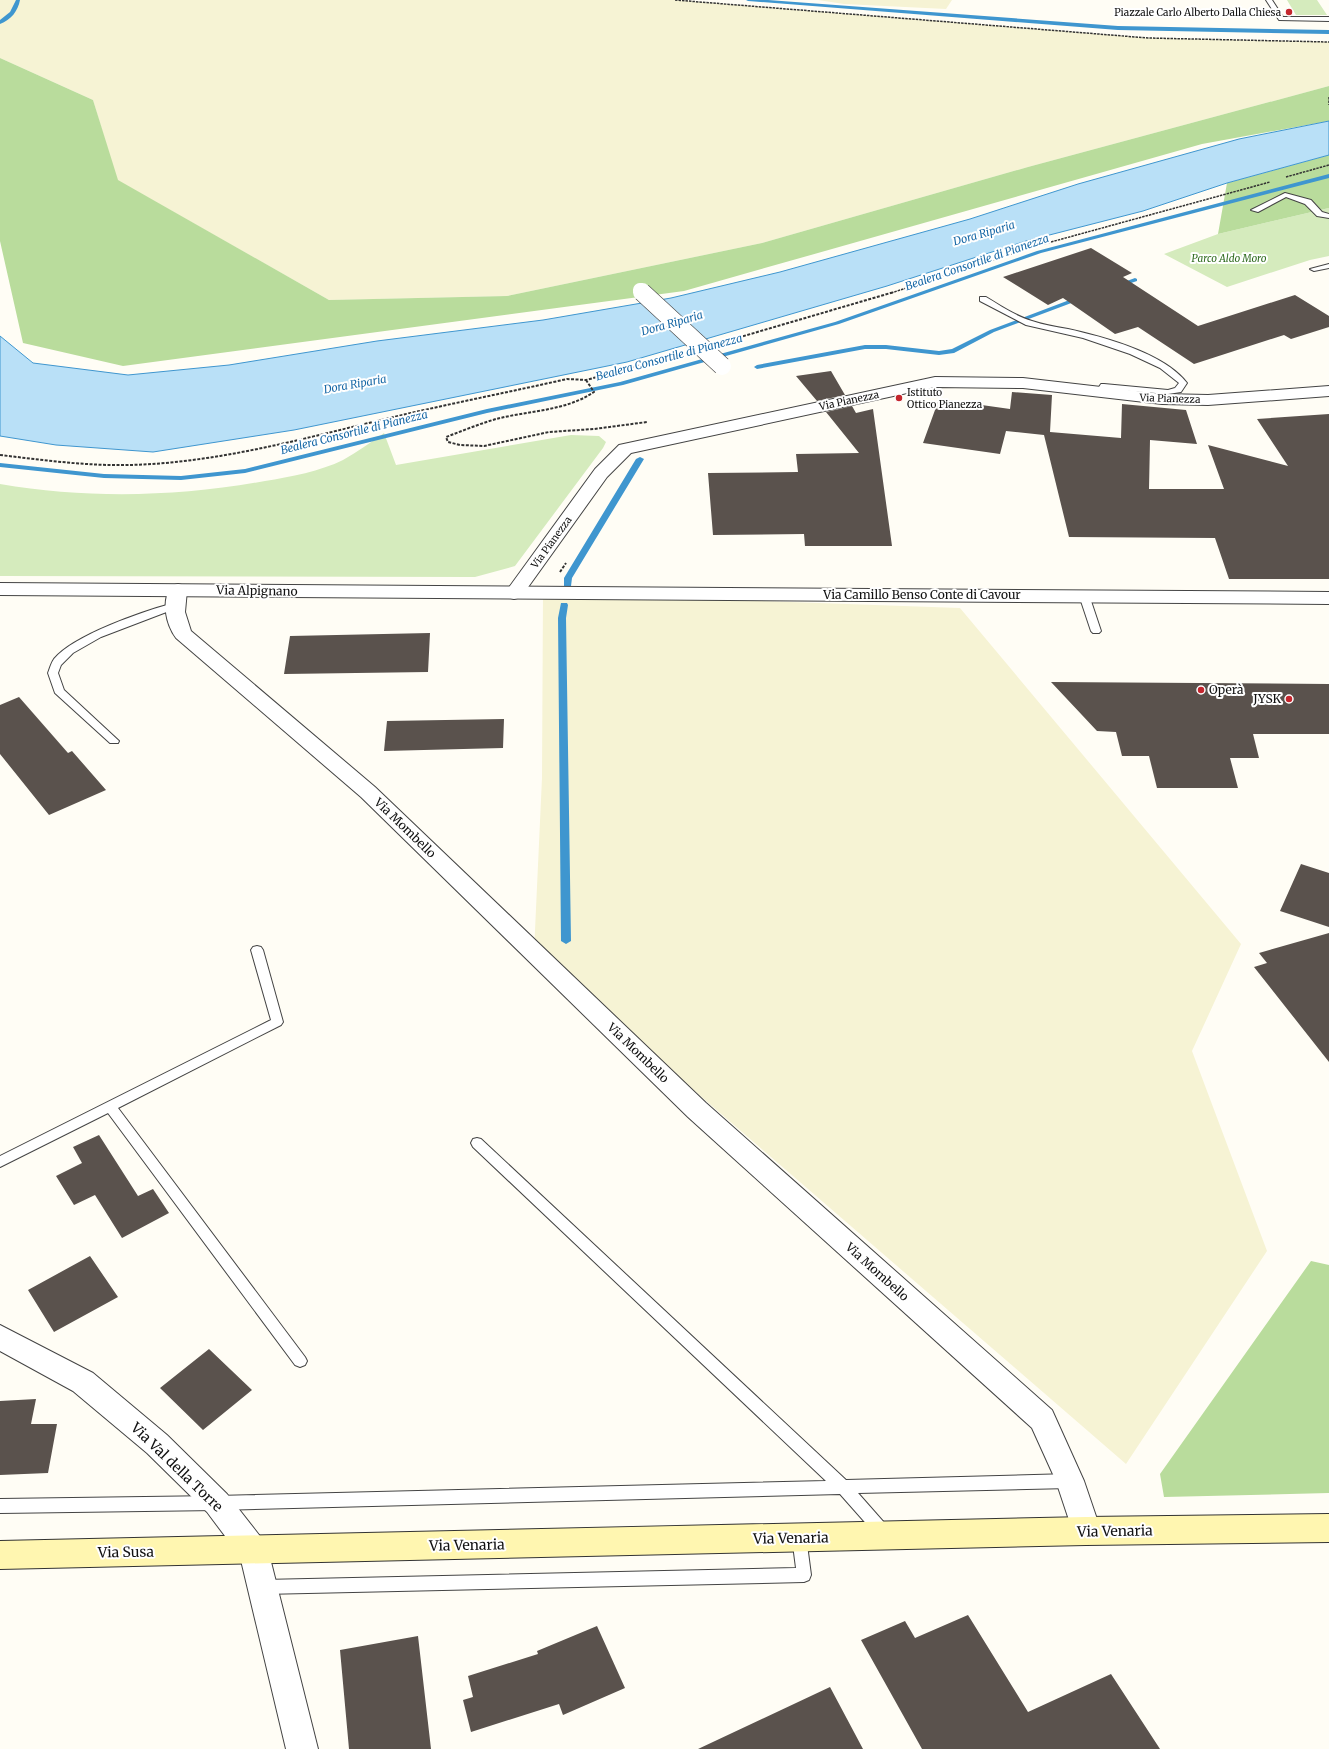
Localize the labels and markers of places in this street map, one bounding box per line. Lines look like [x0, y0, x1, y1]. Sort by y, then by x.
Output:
place label: Piazzale Carlo Alberto Dalla Chiesa [1114, 6, 1282, 19]
marker: Piazzale Carlo Alberto Dalla Chiesa [1284, 7, 1294, 17]
place label: Istituto Ottico Pianezza [907, 386, 983, 411]
marker: Istituto Ottico Pianezza [894, 393, 904, 403]
place label: Operà [1209, 682, 1244, 697]
marker: Operà [1196, 685, 1206, 695]
place label: JYSK [1252, 691, 1281, 706]
marker: JYSK [1284, 694, 1294, 704]

